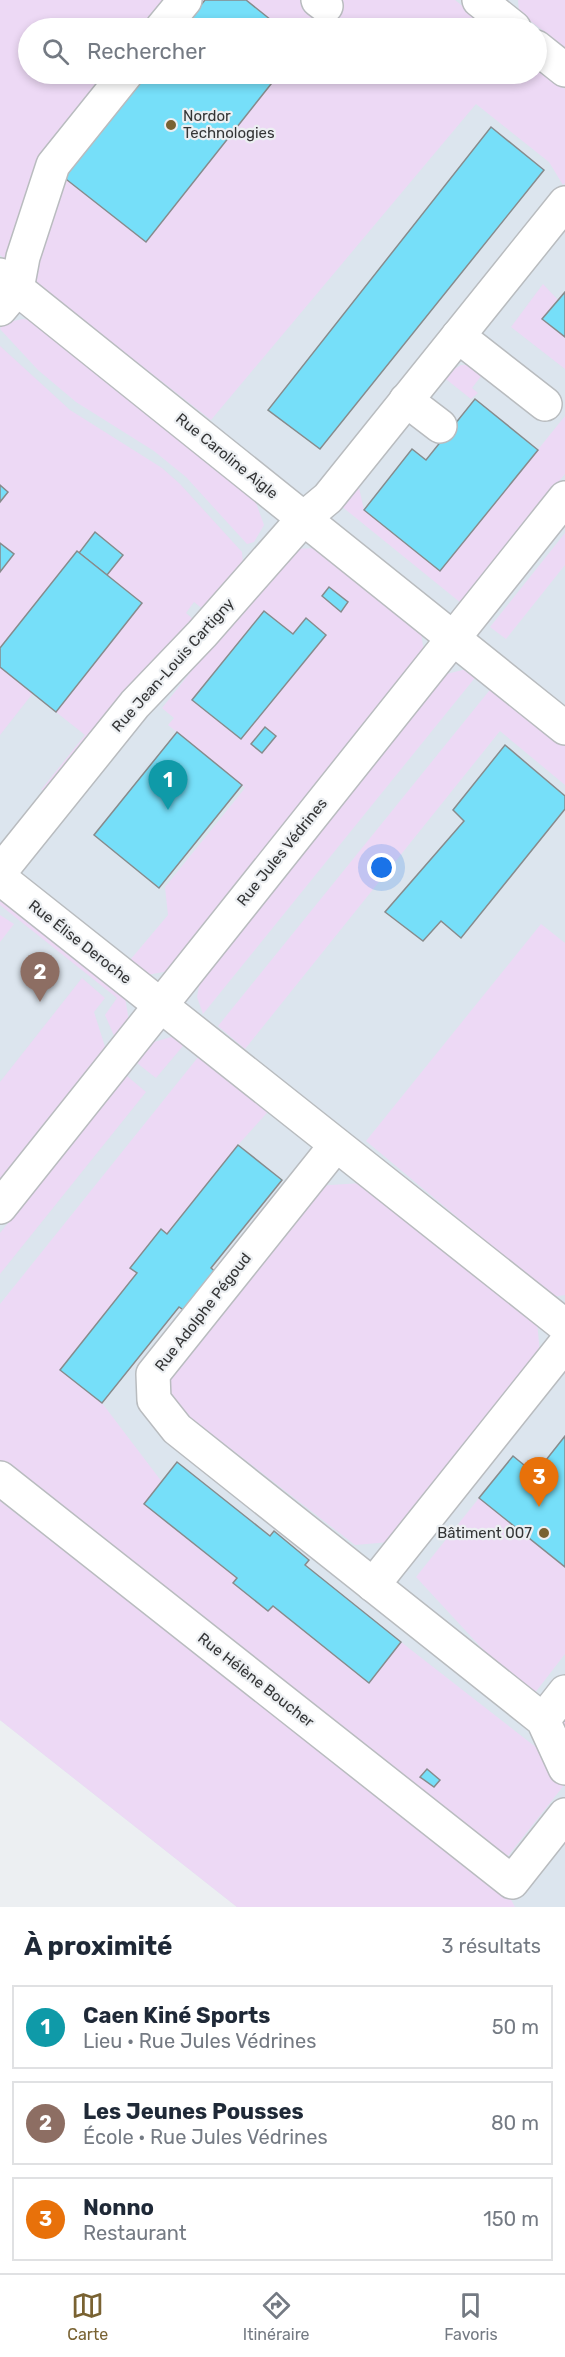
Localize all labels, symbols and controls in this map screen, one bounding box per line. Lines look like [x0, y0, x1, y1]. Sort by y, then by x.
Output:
search box [18, 18, 547, 84]
icon: search [39, 35, 72, 68]
text: Rechercher [87, 38, 206, 65]
place label: Nordor Technologies [183, 107, 275, 142]
marker: Nordor Technologies [164, 118, 178, 132]
street label: Rue Caroline Aigle [172, 409, 282, 503]
street label: Rue Jean-Louis Cartigny [108, 594, 238, 736]
pin: 1 [148, 760, 188, 810]
street label: Rue Jules Védrines [233, 794, 331, 909]
your location [367, 853, 396, 882]
street label: Rue Élise Deroche [25, 896, 135, 988]
pin: 2 [20, 952, 60, 1002]
street label: Rue Adolphe Pégoud [151, 1249, 255, 1375]
pin: 3 [520, 1458, 558, 1507]
place label: Bâtiment 007 [437, 1524, 532, 1542]
marker: Bâtiment 007 [537, 1526, 551, 1540]
street label: Rue Hélène Boucher [194, 1629, 318, 1731]
text: À proximité [24, 1931, 173, 1962]
text: 3 résultats [442, 1934, 541, 1958]
text: Caen Kiné Sports [83, 2002, 270, 2029]
text: 1 [41, 2015, 50, 2039]
text: 50 m [492, 2015, 539, 2039]
text: Lieu · Rue Jules Védrines [83, 2029, 316, 2053]
text: Les Jeunes Pousses [83, 2098, 304, 2125]
text: 2 [39, 2111, 52, 2135]
text: 80 m [491, 2111, 539, 2135]
text: École · Rue Jules Védrines [83, 2125, 328, 2149]
text: Nonno [83, 2194, 154, 2221]
text: 3 [39, 2207, 52, 2231]
text: 150 m [483, 2207, 539, 2231]
text: Restaurant [83, 2221, 187, 2245]
tab: Carte [67, 2289, 108, 2344]
tab: Itinéraire [243, 2289, 310, 2344]
tab: Favoris [444, 2289, 498, 2344]

